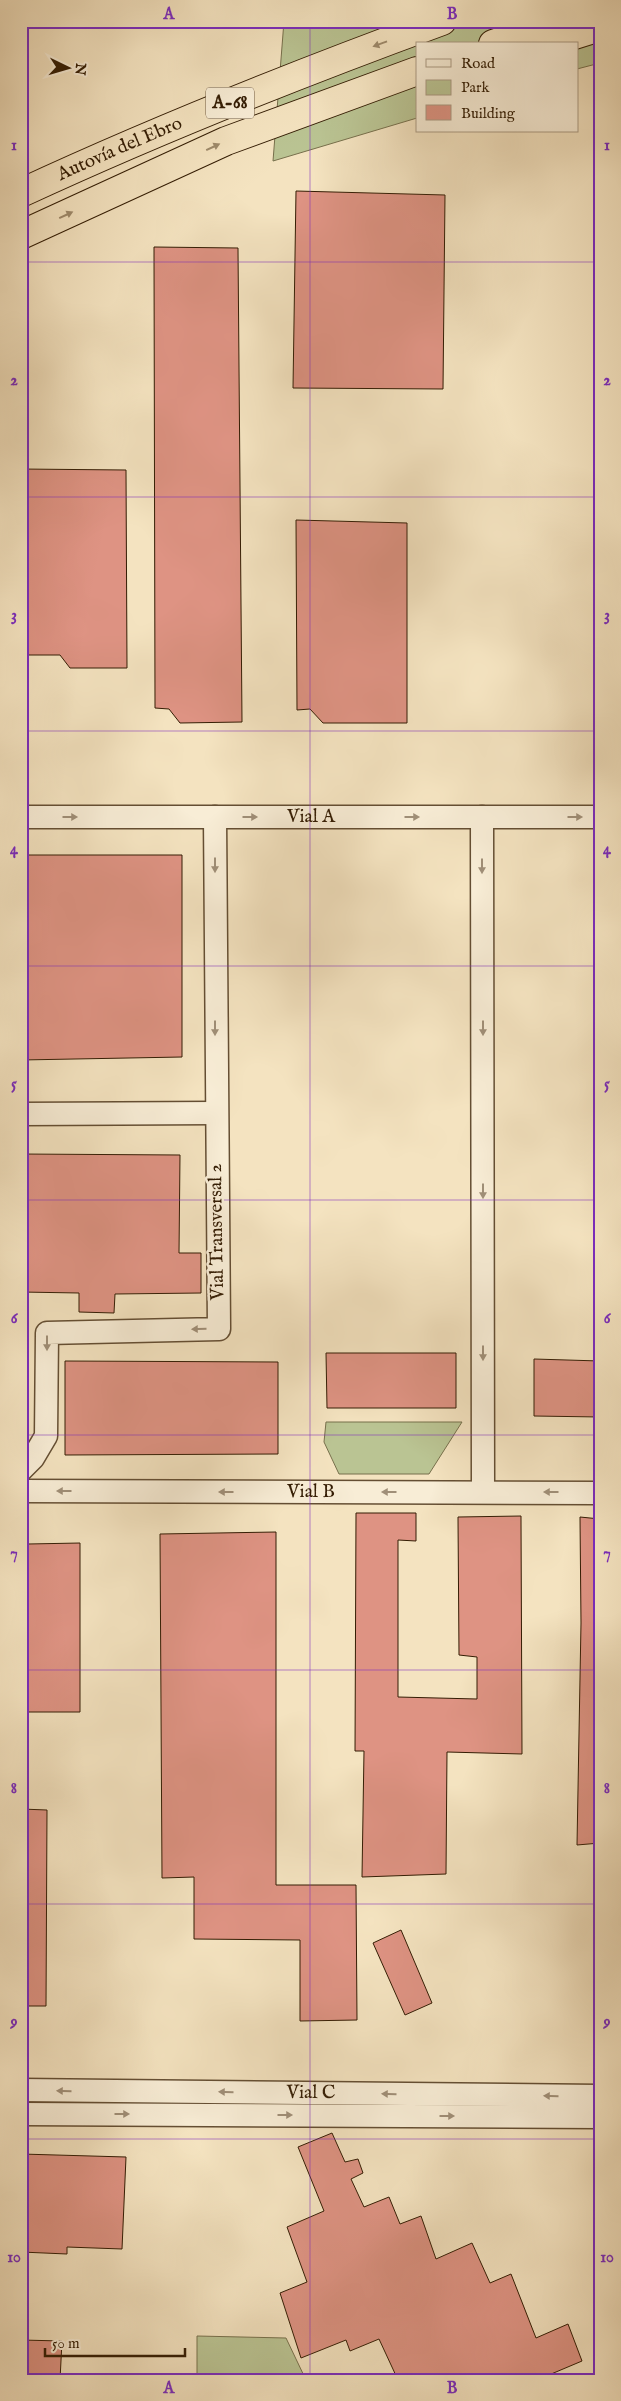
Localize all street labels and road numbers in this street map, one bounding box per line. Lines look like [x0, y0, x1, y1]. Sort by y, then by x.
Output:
road number: A-68 [206, 88, 254, 119]
street label: Autovía del Ebro [53, 112, 186, 187]
street label: Vial A [286, 805, 336, 829]
street label: Vial Transversal 2 [204, 1163, 230, 1302]
street label: Vial B [286, 1480, 335, 1504]
street label: Vial C [286, 2081, 335, 2105]

